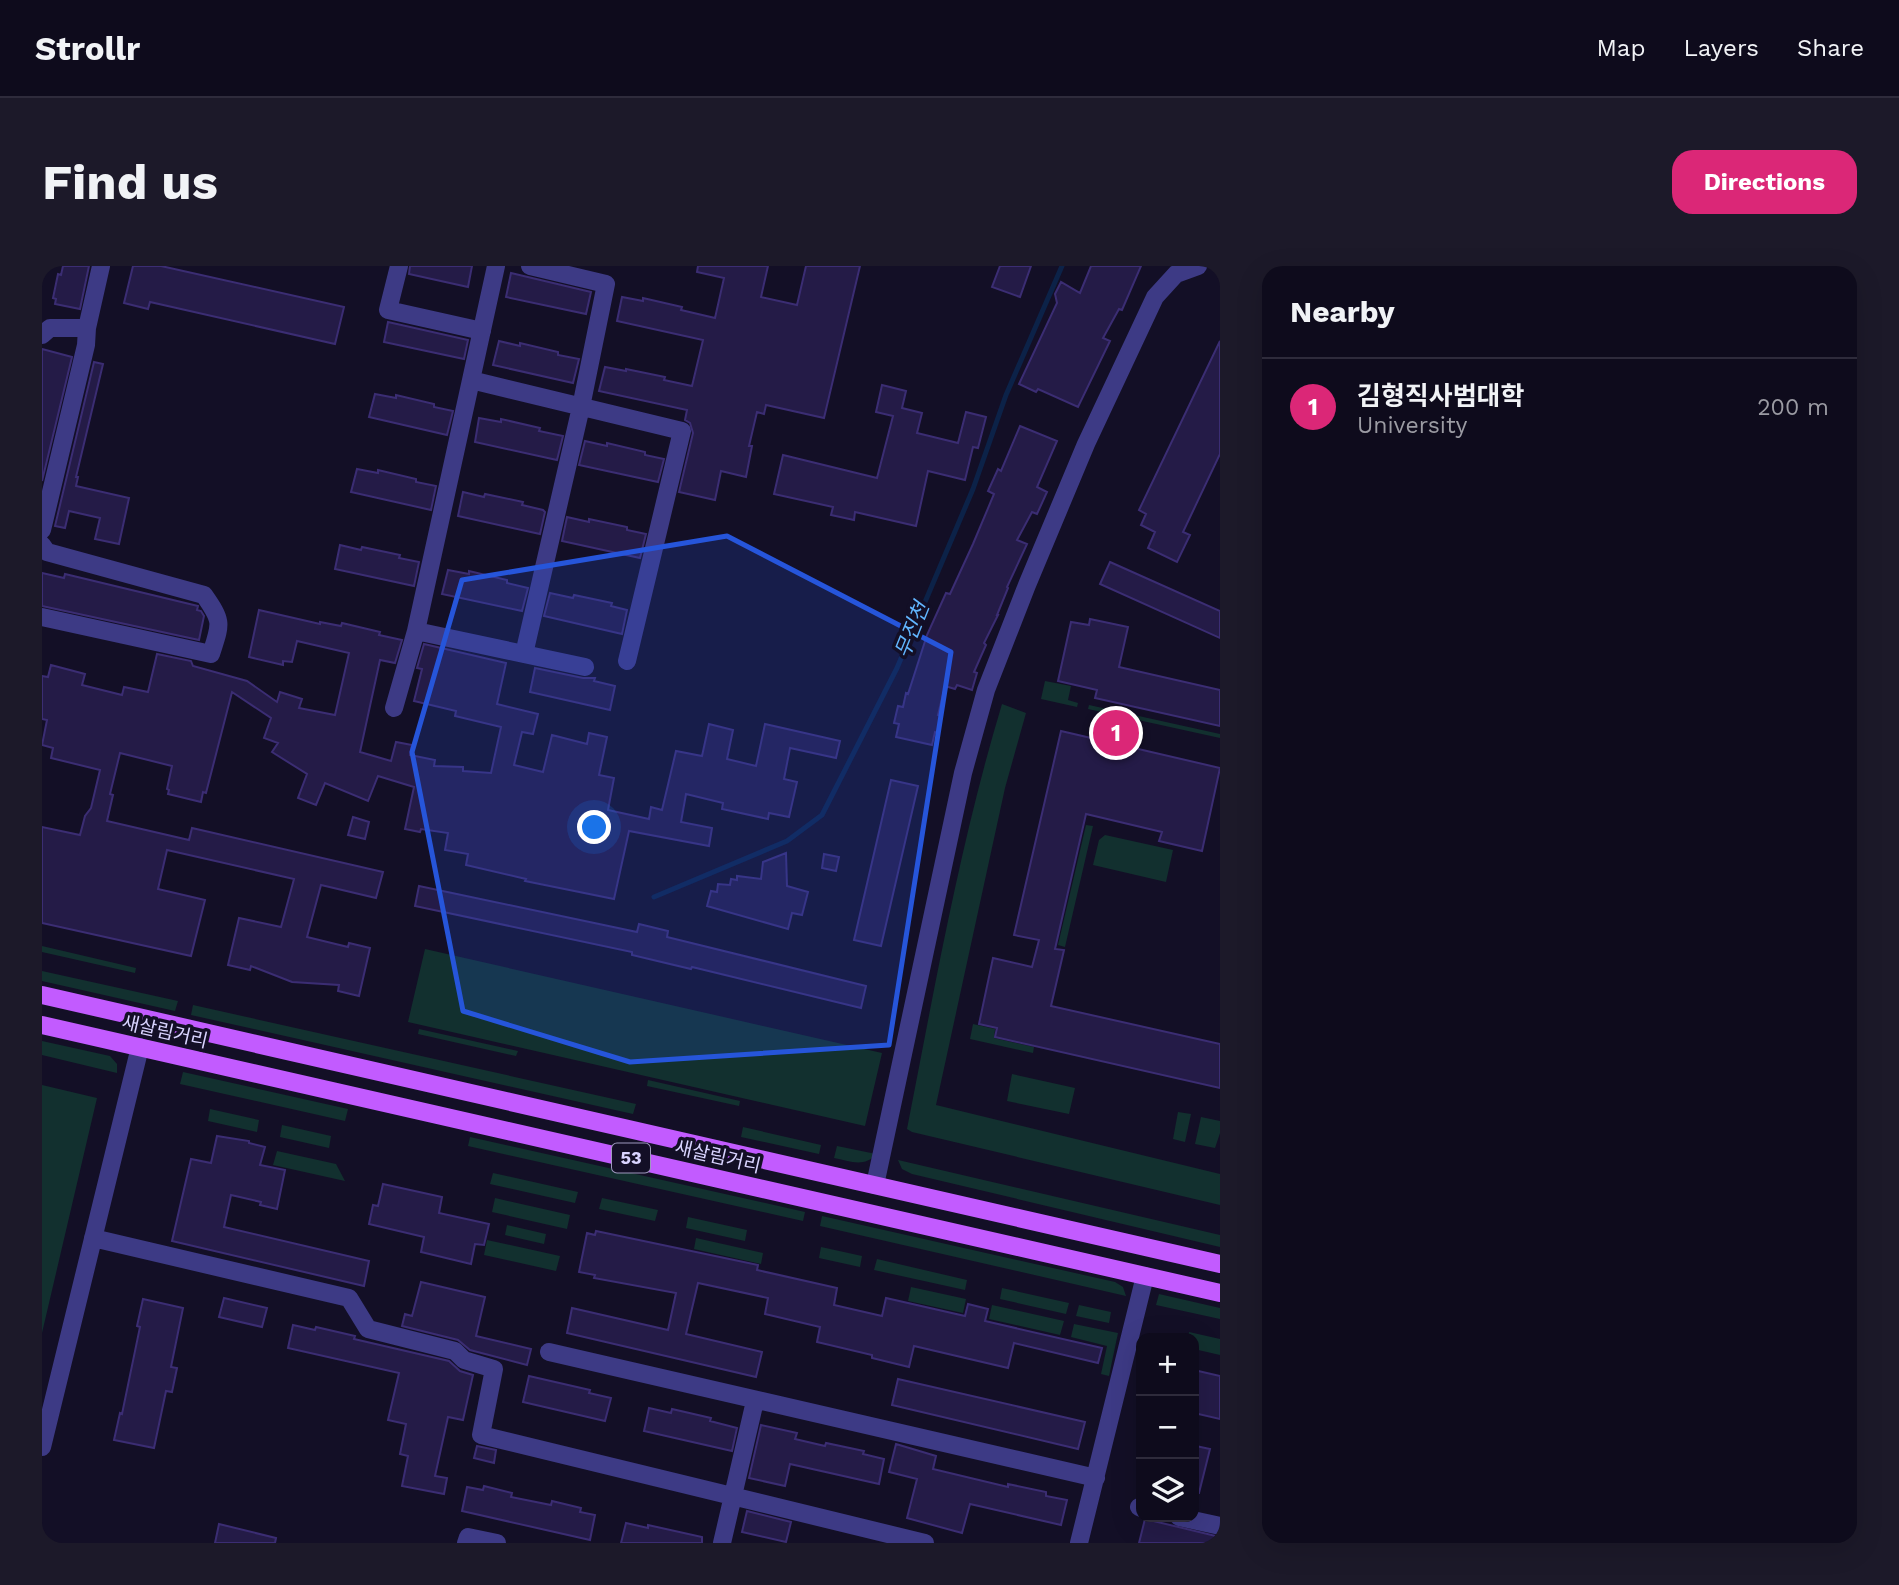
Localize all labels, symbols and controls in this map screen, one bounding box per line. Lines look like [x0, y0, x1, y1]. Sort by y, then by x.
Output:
text: Strollr [35, 29, 140, 68]
text: Map [1597, 34, 1645, 62]
text: Layers [1683, 34, 1759, 62]
text: Share [1797, 34, 1864, 62]
button: Directions [1672, 150, 1857, 214]
text: Find us [42, 153, 218, 211]
text: Nearby [1290, 294, 1395, 329]
text: 김형직사범대학 [1357, 381, 1524, 411]
text: 1 [1308, 394, 1318, 421]
text: 200 m [1757, 394, 1829, 421]
text: University [1357, 412, 1467, 439]
water label: 무진천 [889, 596, 935, 661]
pin: 1 [1093, 707, 1139, 759]
your location [577, 810, 611, 844]
street label: 새살림거리 [120, 1010, 210, 1053]
street label: 새살림거리 [673, 1135, 763, 1178]
road number: 53 [612, 1144, 650, 1172]
map controls [1136, 1333, 1199, 1522]
button: + [1136, 1333, 1199, 1396]
button: − [1136, 1396, 1199, 1459]
button: layers [1136, 1459, 1199, 1522]

